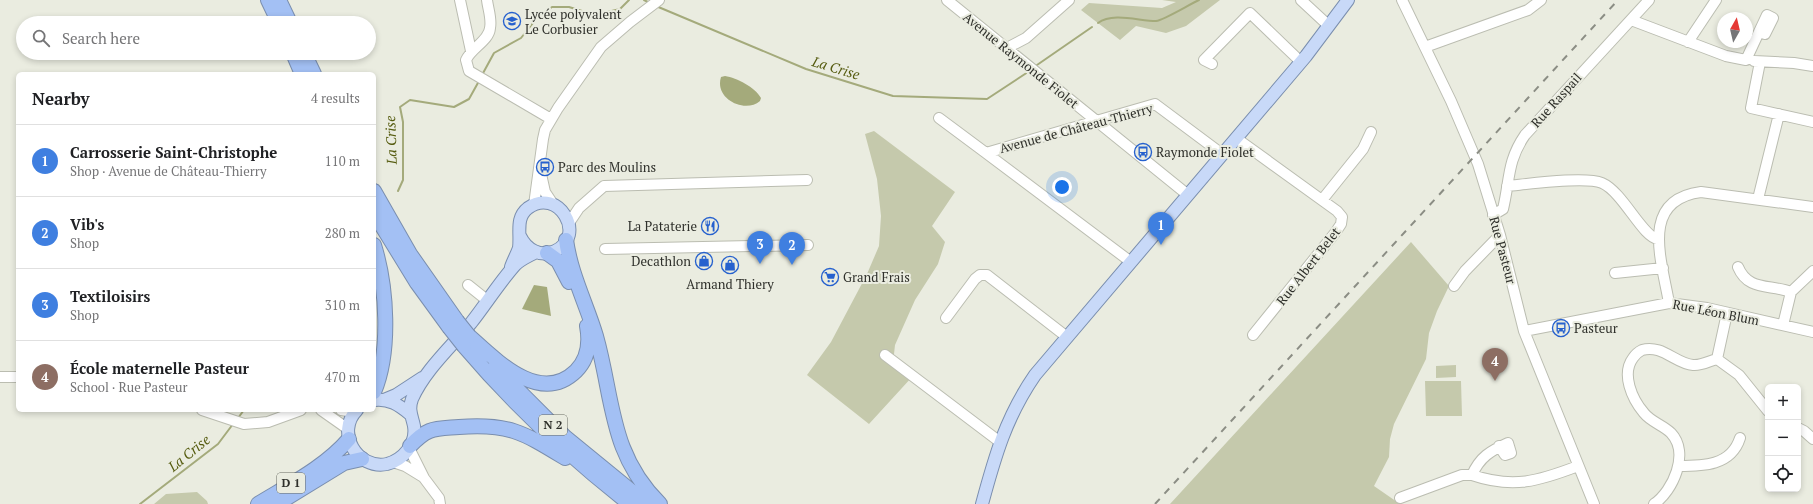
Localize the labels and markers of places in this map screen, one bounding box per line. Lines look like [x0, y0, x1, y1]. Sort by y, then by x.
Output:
place label: Lycée polyvalent Le Corbusier [525, 5, 622, 38]
school or university icon: Lycée polyvalent Le Corbusier [502, 11, 522, 31]
bus stop icon: Raymonde Fiolet [1133, 142, 1153, 162]
place label: Raymonde Fiolet [1156, 143, 1254, 161]
bus stop icon: Parc des Moulins [535, 157, 555, 177]
place label: Parc des Moulins [558, 158, 656, 176]
pin: 1 [1148, 212, 1174, 245]
restaurant icon: La Pataterie [700, 216, 720, 236]
place label: La Pataterie [628, 217, 697, 235]
pin: 3 [747, 231, 773, 264]
pin: 2 [779, 232, 805, 265]
shop icon: Decathlon [694, 251, 714, 271]
place label: Decathlon [631, 252, 691, 270]
shop icon: Armand Thiery [720, 255, 740, 275]
supermarket icon: Grand Frais [820, 267, 840, 287]
place label: Grand Frais [843, 268, 910, 286]
place label: Armand Thiery [686, 275, 774, 293]
bus stop icon: Pasteur [1551, 318, 1571, 338]
place label: Pasteur [1574, 319, 1618, 337]
pin: 4 [1482, 348, 1508, 381]

